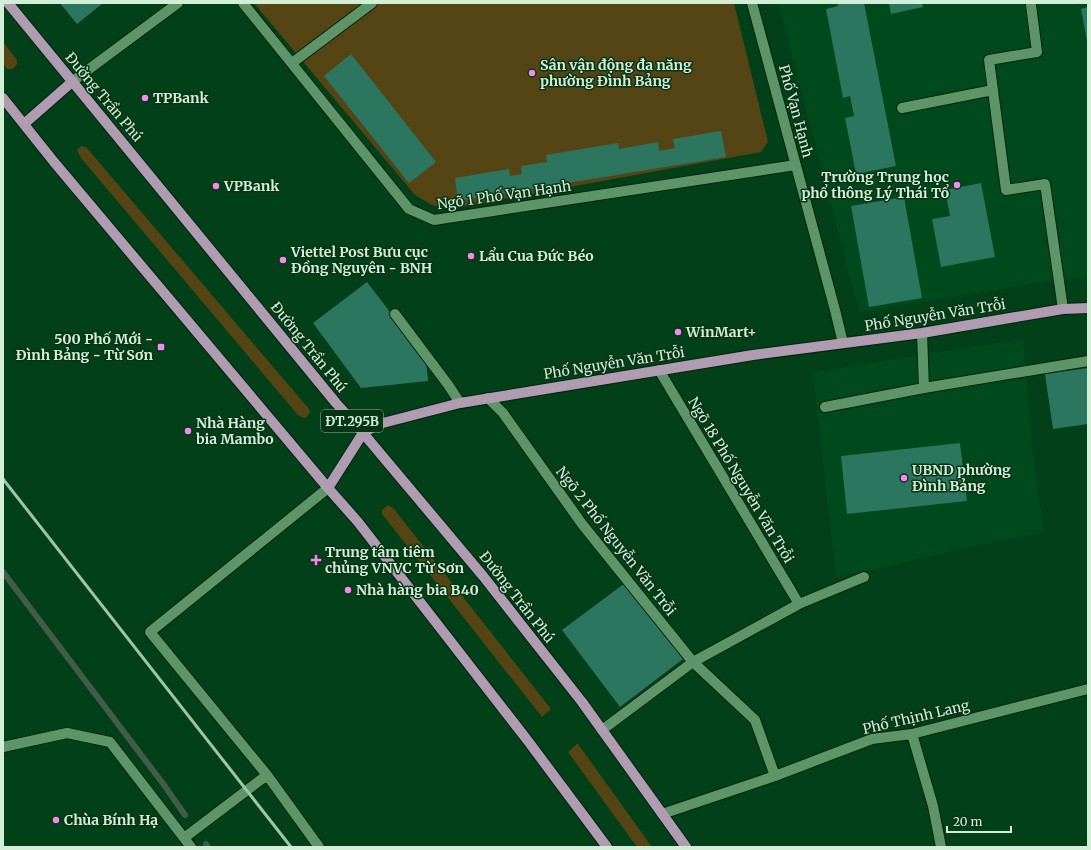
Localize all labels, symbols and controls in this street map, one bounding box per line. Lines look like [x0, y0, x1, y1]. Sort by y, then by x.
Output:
street label: Đường Trần Phú [61, 49, 147, 146]
place label: Sân vận động đa năng phường Đình Bảng [540, 56, 692, 90]
street label: Phố Vạn Hạnh [775, 63, 817, 159]
marker: Sân vận động đa năng phường Đình Bảng [527, 68, 537, 78]
place label: TPBank [153, 89, 209, 107]
marker: TPBank [140, 93, 150, 103]
place label: Trường Trung học phổ thông Lý Thái Tổ [801, 168, 949, 202]
place label: VPBank [223, 177, 280, 195]
street label: Ngõ 1 Phố Vạn Hạnh [436, 177, 572, 213]
marker: Trường Trung học phổ thông Lý Thái Tổ [952, 180, 962, 190]
marker: VPBank [211, 181, 221, 191]
place label: Viettel Post Bưu cục Đồng Nguyên - BNH [290, 243, 433, 277]
place label: Lẩu Cua Đức Béo [479, 247, 594, 265]
marker: Lẩu Cua Đức Béo [466, 251, 476, 261]
marker: Viettel Post Bưu cục Đồng Nguyên - BNH [278, 255, 288, 265]
street label: Phố Nguyễn Văn Trỗi [863, 295, 1007, 335]
street label: Đường Trần Phú [267, 298, 351, 396]
place label: WinMart+ [685, 323, 757, 341]
marker: WinMart+ [673, 327, 683, 337]
place label: 500 Phố Mới - Đình Bảng - Từ Sơn [16, 330, 153, 364]
marker: 500 Phố Mới - Đình Bảng - Từ Sơn [156, 342, 166, 352]
street label: Phố Nguyễn Văn Trỗi [542, 343, 686, 383]
street label: Ngõ 18 Phố Nguyễn Văn Trỗi [684, 394, 798, 567]
road number: ĐT.295B [321, 410, 383, 432]
place label: Nhà Hàng bia Mambo [196, 414, 274, 448]
marker: Nhà Hàng bia Mambo [183, 426, 193, 436]
place label: UBND phường Đình Bảng [912, 461, 1011, 495]
street label: Ngõ 2 Phố Nguyễn Văn Trỗi [552, 463, 680, 620]
marker: UBND phường Đình Bảng [899, 473, 909, 483]
place label: Trung tâm tiêm chủng VNVC Từ Sơn [325, 543, 465, 577]
street label: Đường Trần Phú [476, 548, 558, 647]
marker: Trung tâm tiêm chủng VNVC Từ Sơn [310, 554, 322, 566]
place label: Nhà hàng bia B40 [356, 581, 479, 599]
marker: Nhà hàng bia B40 [343, 585, 353, 595]
street label: Phố Thịnh Lang [861, 696, 972, 738]
scale bar [947, 808, 1011, 834]
place label: Chùa Bính Hạ [64, 811, 158, 829]
text: 20 m [953, 814, 982, 829]
marker: Chùa Bính Hạ [51, 815, 61, 825]

